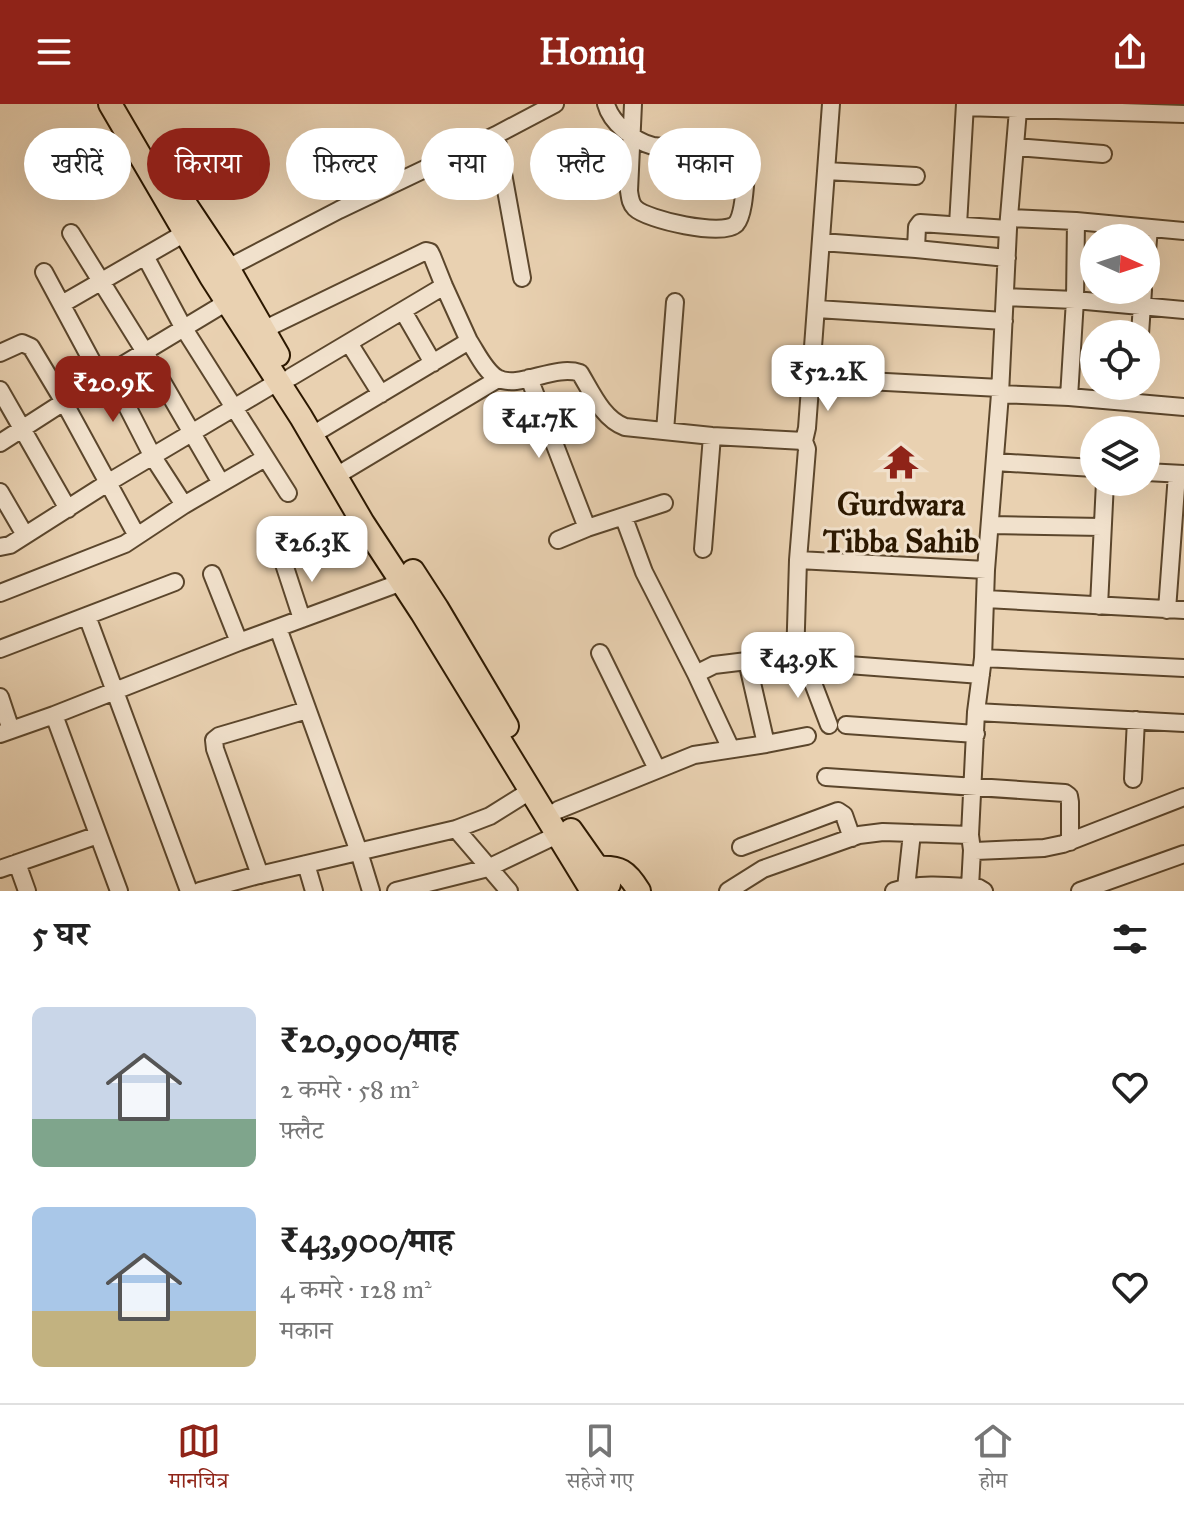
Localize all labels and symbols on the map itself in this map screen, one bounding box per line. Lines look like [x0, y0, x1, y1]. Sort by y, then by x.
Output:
north arrow [1080, 224, 1160, 304]
pin: ₹52.2K [763, 345, 893, 413]
pin: ₹20.9K [48, 356, 178, 424]
pin: ₹41.7K [474, 392, 604, 460]
temple icon: Gurdwara Tibba Sahib [882, 443, 920, 481]
place label: Gurdwara Tibba Sahib [823, 485, 979, 561]
pin: ₹26.3K [247, 516, 377, 584]
pin: ₹43.9K [733, 632, 863, 700]

